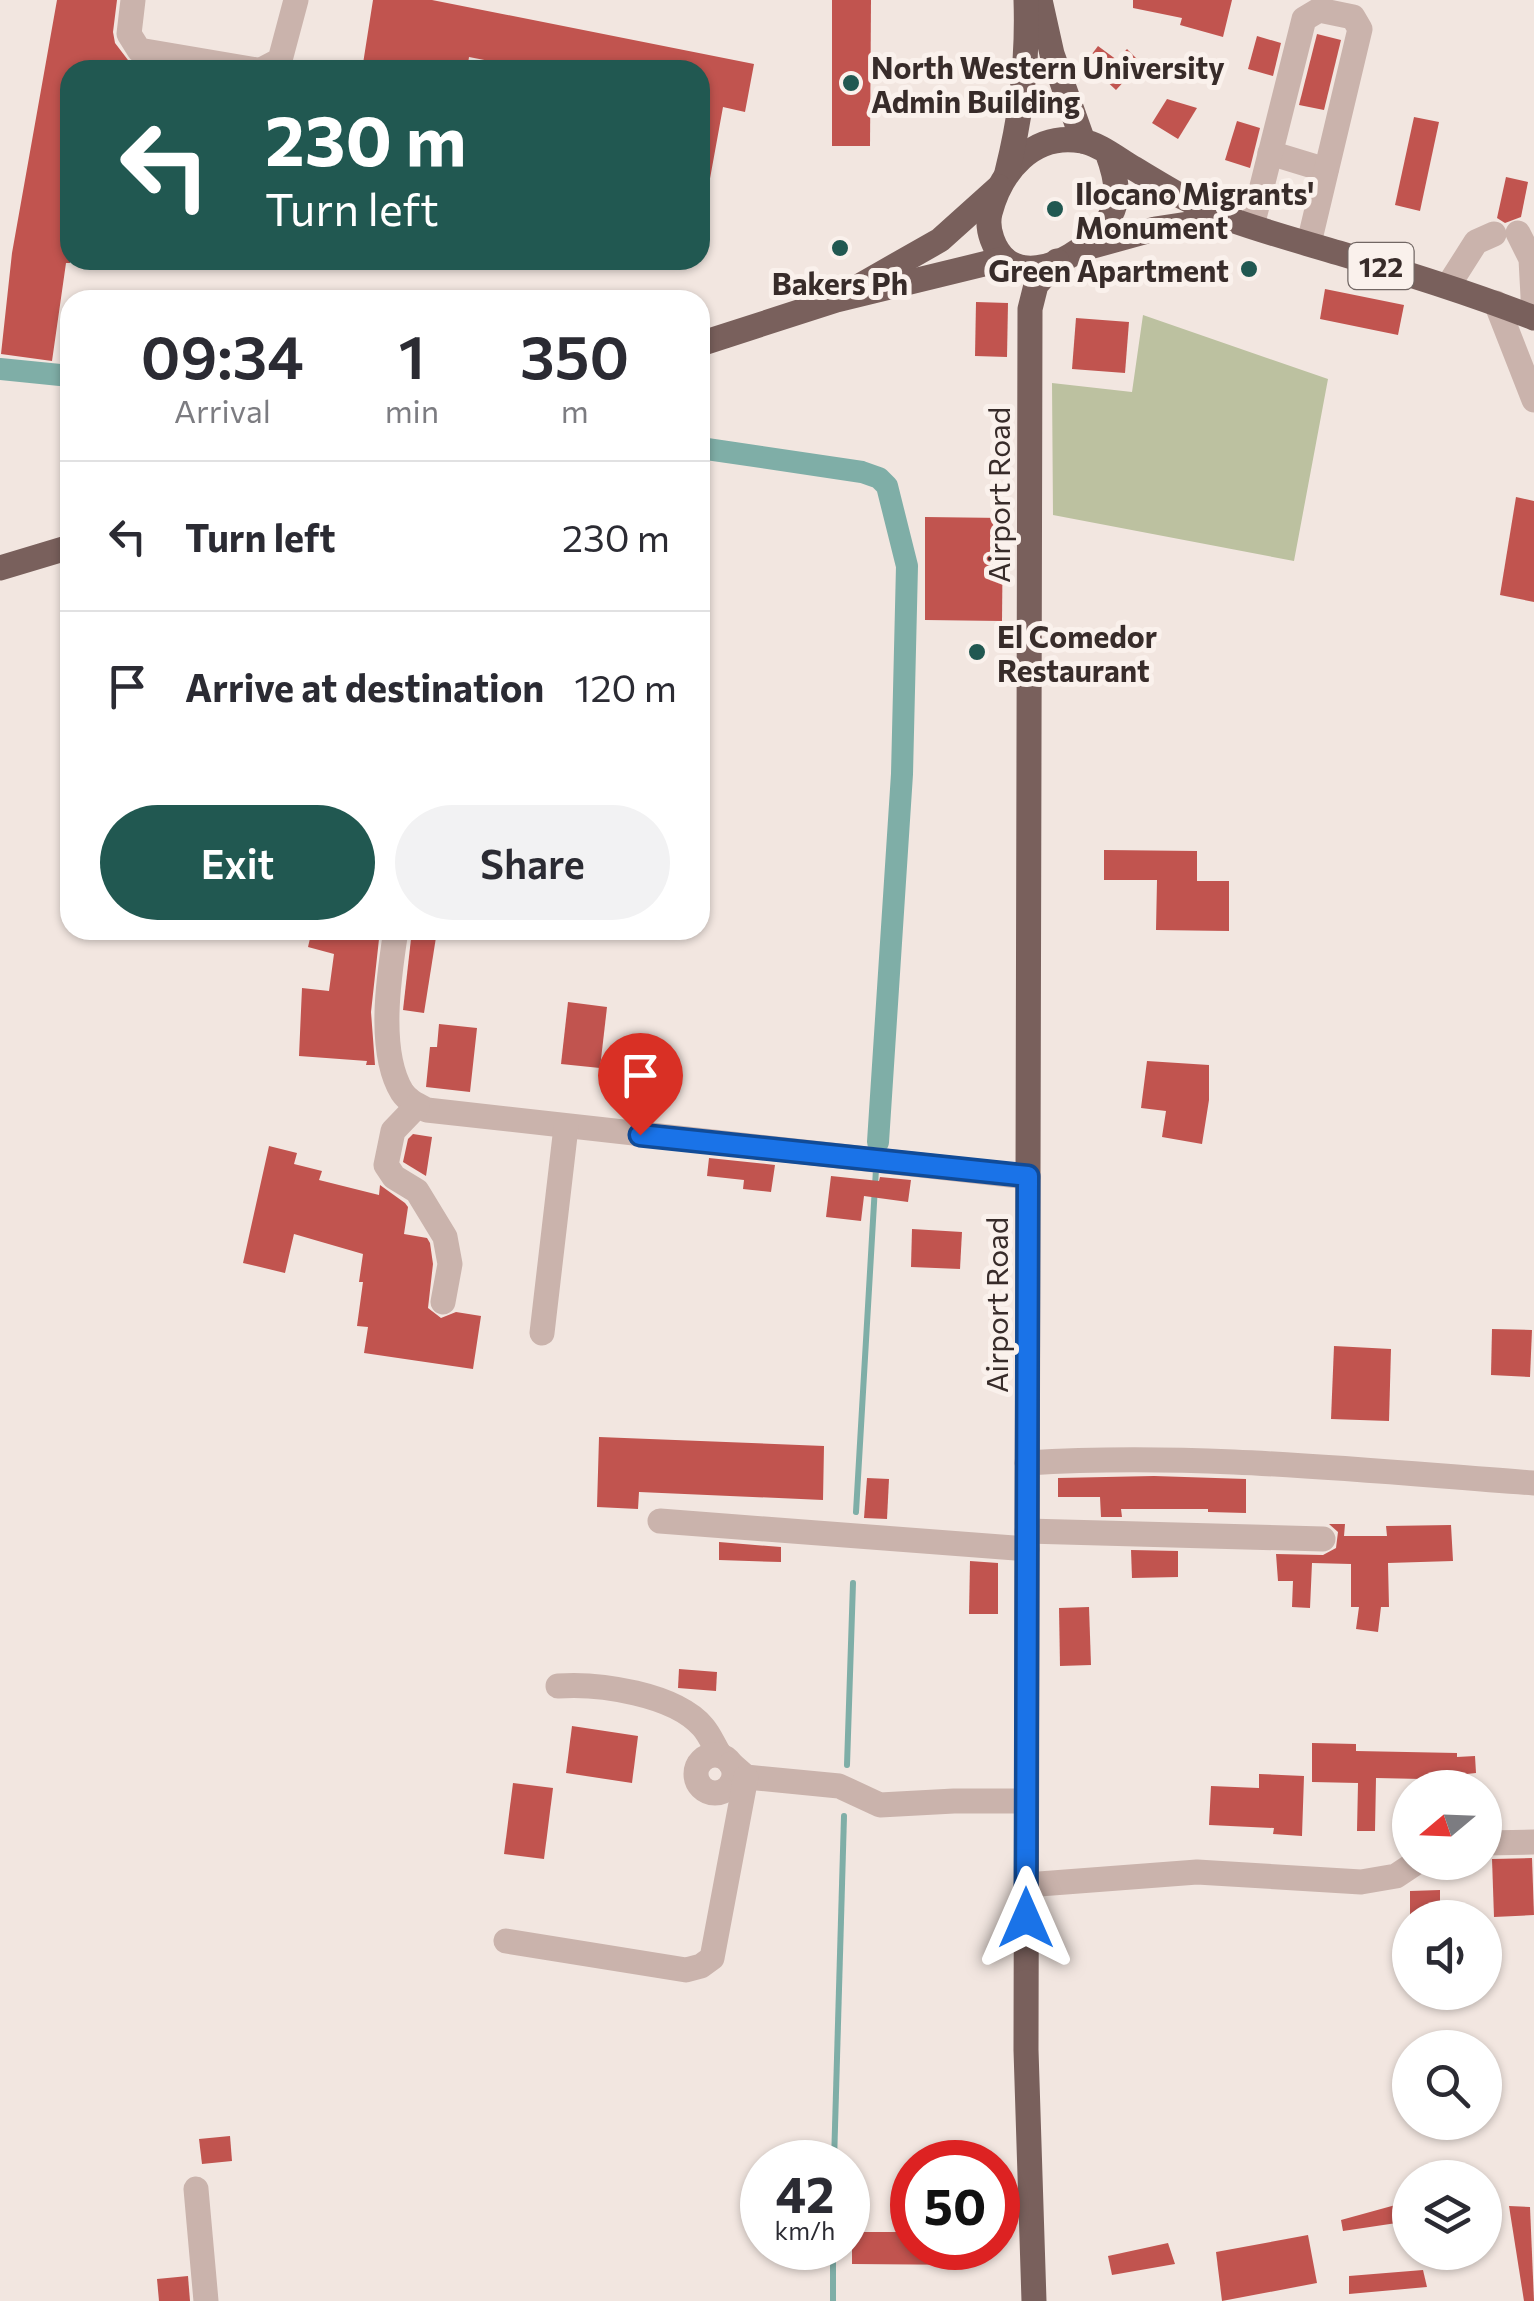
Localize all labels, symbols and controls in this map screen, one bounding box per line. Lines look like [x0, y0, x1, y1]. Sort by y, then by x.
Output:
place label: North Western University Admin Building [871, 48, 1225, 119]
marker: North Western University Admin Building [840, 72, 862, 94]
text: 230 m [265, 95, 467, 180]
icon: left [100, 100, 230, 230]
place label: Ilocano Migrants' Monument [1075, 174, 1314, 245]
text: Turn left [265, 180, 439, 235]
marker: Ilocano Migrants' Monument [1044, 198, 1066, 220]
marker: Bakers Ph [829, 237, 851, 259]
road number: 122 [1348, 243, 1414, 289]
place label: Green Apartment [988, 251, 1229, 288]
marker: Green Apartment [1238, 258, 1260, 280]
place label: Bakers Ph [772, 264, 908, 301]
text: 09:34 [141, 318, 304, 391]
text: 1 [399, 318, 425, 391]
text: 350 [520, 318, 629, 391]
text: Arrival [174, 390, 271, 430]
text: min [385, 390, 439, 430]
text: m [561, 390, 589, 430]
street label: Airport Road [979, 407, 1016, 583]
icon: left [100, 509, 155, 564]
text: Turn left [185, 513, 336, 560]
text: 230 m [562, 513, 670, 560]
place label: El Comedor Restaurant [997, 617, 1157, 688]
marker: El Comedor Restaurant [966, 641, 988, 663]
icon: arrive [100, 659, 155, 714]
text: Arrive at destination [185, 663, 544, 710]
text: 120 m [574, 663, 677, 710]
button: Exit [100, 805, 375, 920]
button: Share [395, 805, 670, 920]
pin [598, 1033, 683, 1136]
icon: arrive [613, 1048, 668, 1103]
street label: Airport Road [977, 1217, 1014, 1393]
north arrow [1392, 1770, 1502, 1880]
map controls [1392, 1770, 1502, 2270]
position arrow [974, 1866, 1078, 1970]
button: sound [1392, 1900, 1502, 2010]
button: search [1392, 2030, 1502, 2140]
speed limit sign: 50 [890, 2140, 1020, 2270]
button: layers [1392, 2160, 1502, 2270]
text: 42 [776, 2162, 834, 2223]
text: km/h [775, 2215, 835, 2245]

